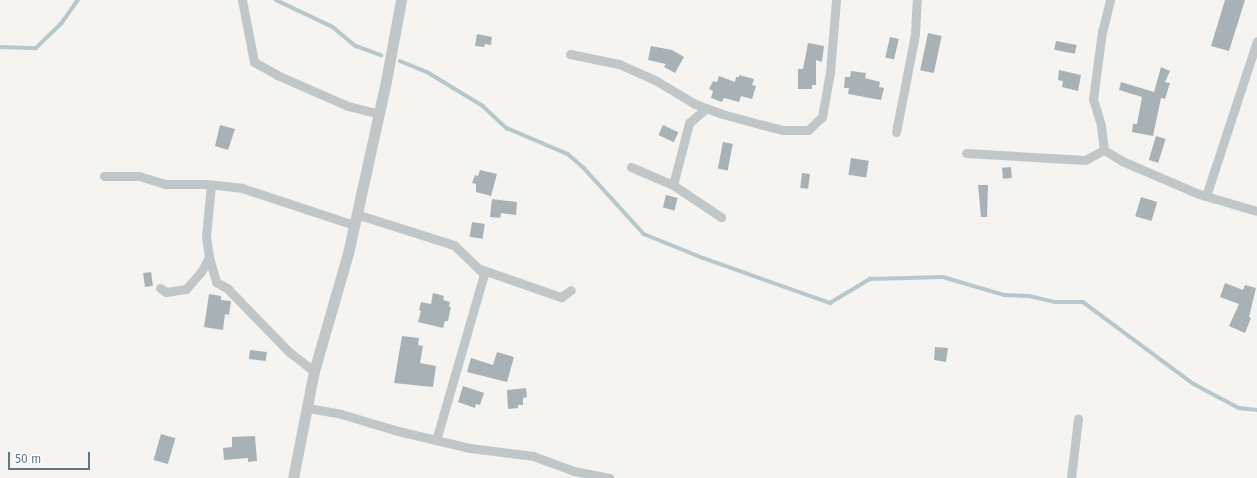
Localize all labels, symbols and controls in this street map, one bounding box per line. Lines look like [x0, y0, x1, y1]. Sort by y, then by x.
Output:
scale bar [10, 444, 92, 470]
text: 50 m [15, 452, 41, 466]

